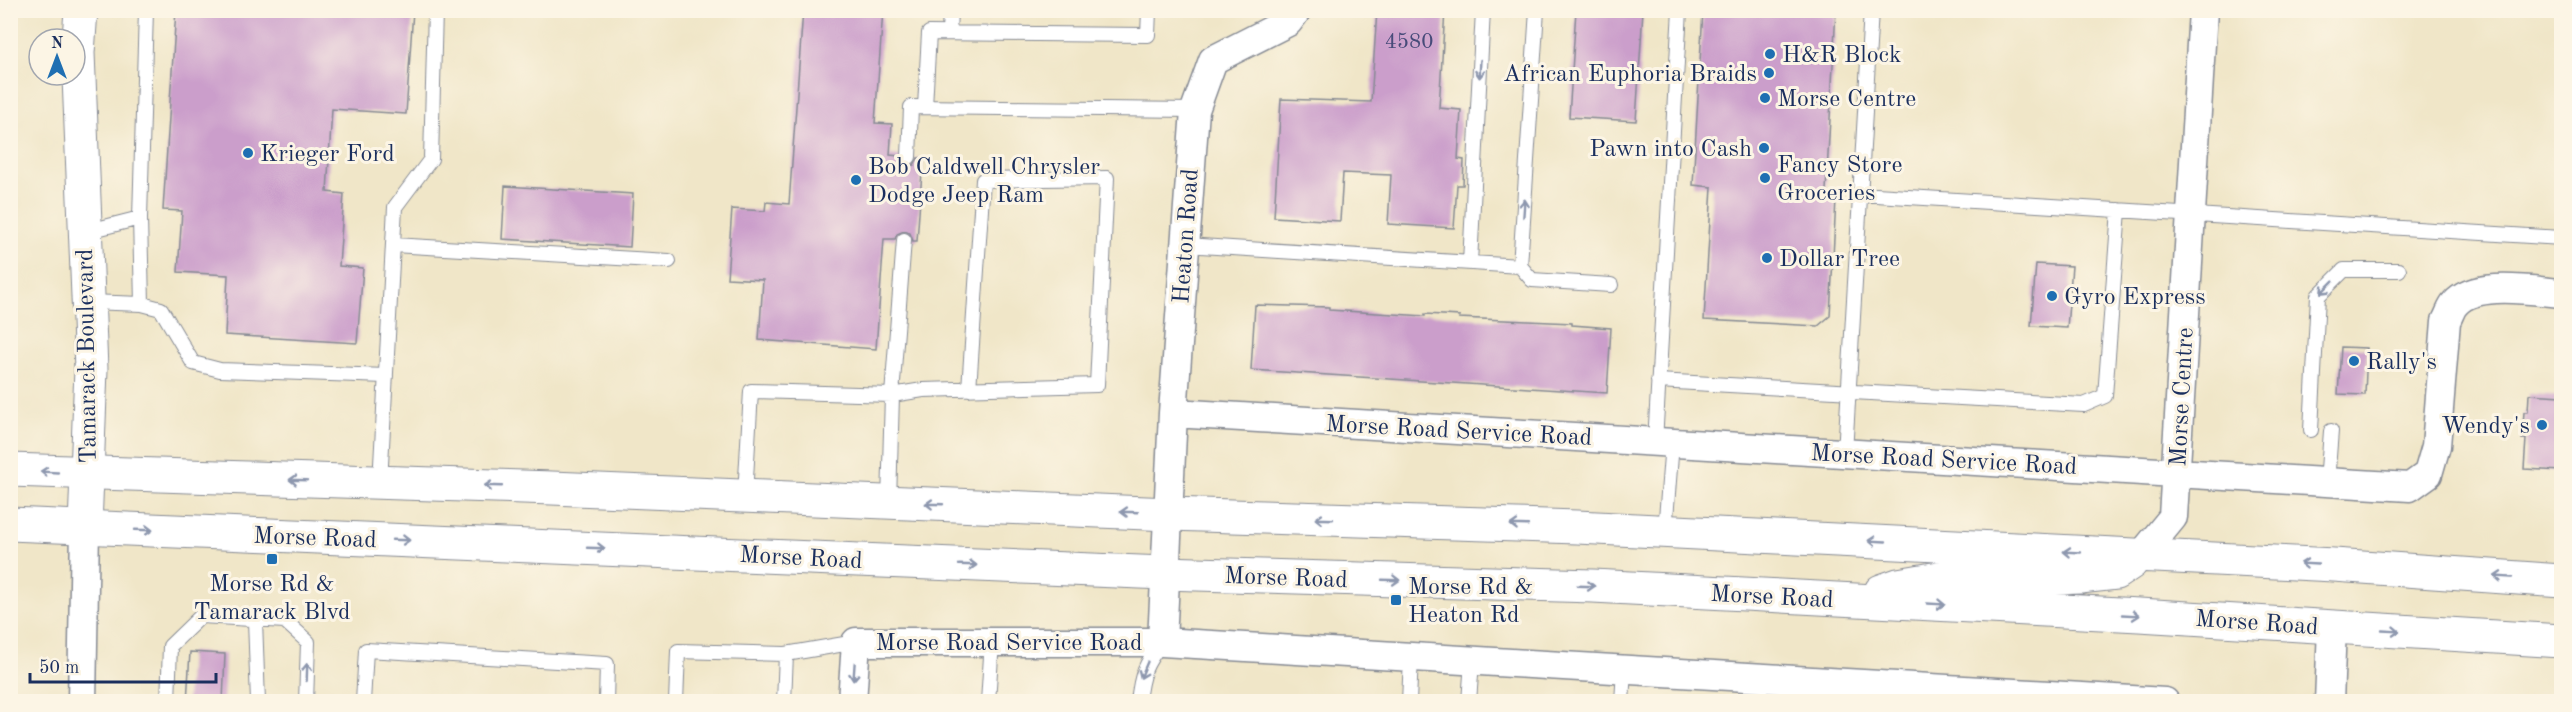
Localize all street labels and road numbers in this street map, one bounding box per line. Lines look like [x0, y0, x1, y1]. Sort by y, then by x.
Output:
street label: Heaton Road [1170, 168, 1204, 304]
street label: Tamarack Boulevard [74, 248, 102, 464]
street label: Morse Centre [2167, 327, 2199, 467]
street label: Morse Road Service Road [1325, 413, 1593, 451]
street label: Morse Road Service Road [1810, 442, 2078, 480]
street label: Morse Road [253, 525, 377, 553]
street label: Morse Road [739, 544, 863, 574]
street label: Morse Road [1224, 565, 1348, 593]
street label: Morse Road [1710, 583, 1834, 613]
street label: Morse Road [2194, 608, 2319, 640]
street label: Morse Road Service Road [876, 632, 1142, 656]

